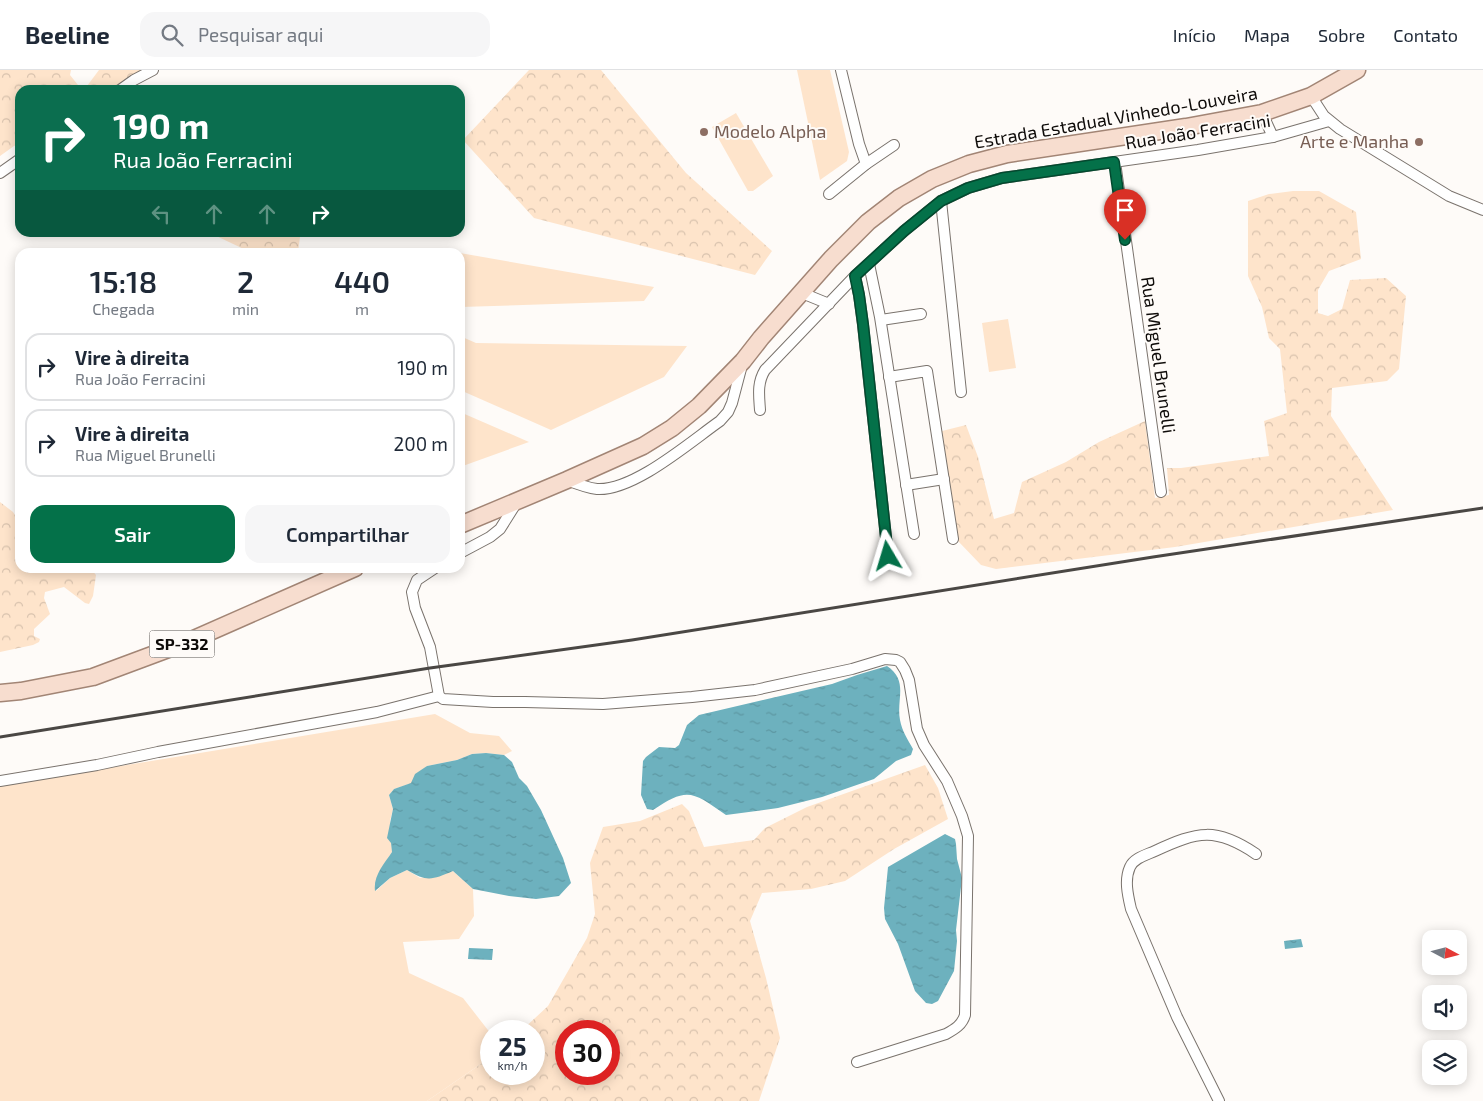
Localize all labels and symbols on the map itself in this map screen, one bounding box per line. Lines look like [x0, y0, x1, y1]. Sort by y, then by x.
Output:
street label: Estrada Estadual Vinhedo-Louveira [972, 81, 1259, 153]
street label: Rua João Ferracini [1124, 109, 1272, 153]
place label: Modelo Alpha [714, 120, 826, 142]
marker: Modelo Alpha [698, 126, 710, 138]
place label: Arte e Manha [1300, 130, 1409, 152]
marker: Arte e Manha [1413, 136, 1425, 148]
pin [1104, 189, 1146, 240]
street label: Rua Miguel Brunelli [1137, 275, 1181, 435]
position arrow [861, 529, 913, 581]
road number: SP-332 [150, 630, 214, 658]
north arrow [1422, 930, 1468, 975]
speed limit sign: 30 [555, 1020, 620, 1085]

